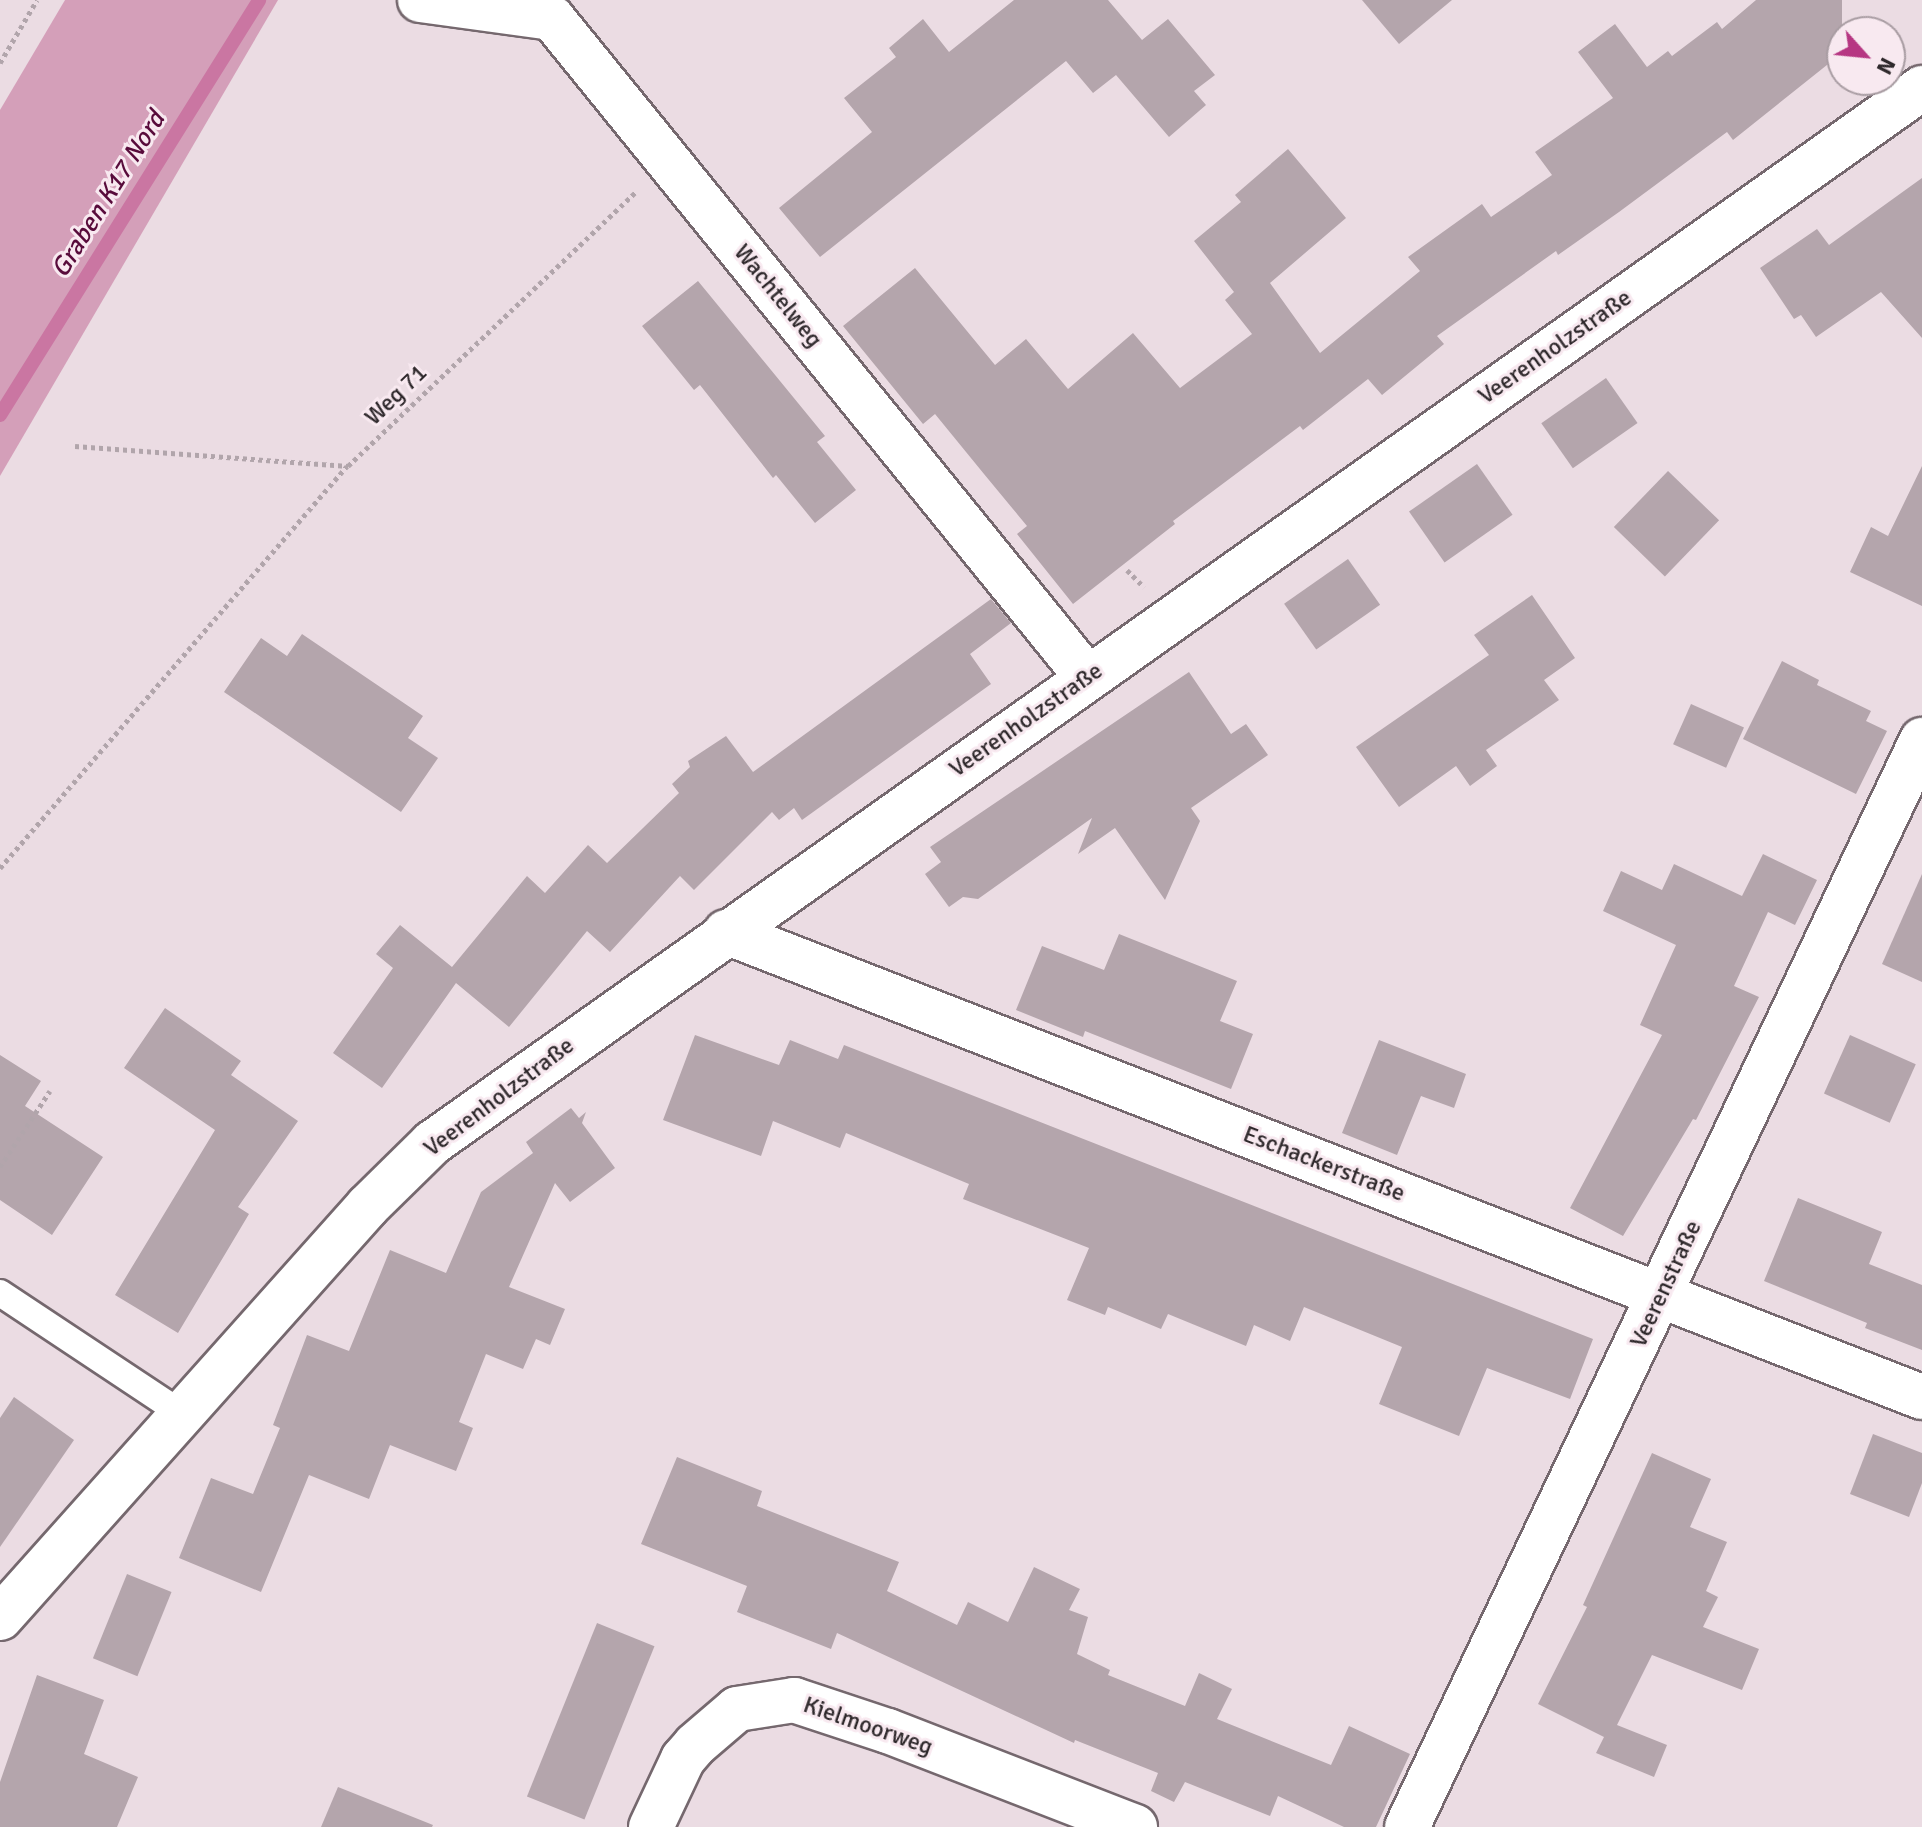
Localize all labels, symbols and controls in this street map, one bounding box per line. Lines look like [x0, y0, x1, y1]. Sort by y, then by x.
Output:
north arrow [1826, 16, 1906, 96]
text: N [1871, 53, 1902, 79]
water label: Graben K17 Nord [46, 106, 172, 284]
street label: Wachtelweg [728, 238, 828, 354]
street label: Veerenholzstraße [1473, 283, 1637, 411]
street label: Weg 71 [359, 358, 433, 432]
street label: Veerenholzstraße [944, 656, 1108, 784]
street label: Veerenholzstraße [418, 1031, 580, 1163]
street label: Eschackerstraße [1239, 1120, 1409, 1208]
street label: Veerenstraße [1624, 1216, 1708, 1352]
street label: Kielmoorweg [799, 1690, 937, 1762]

